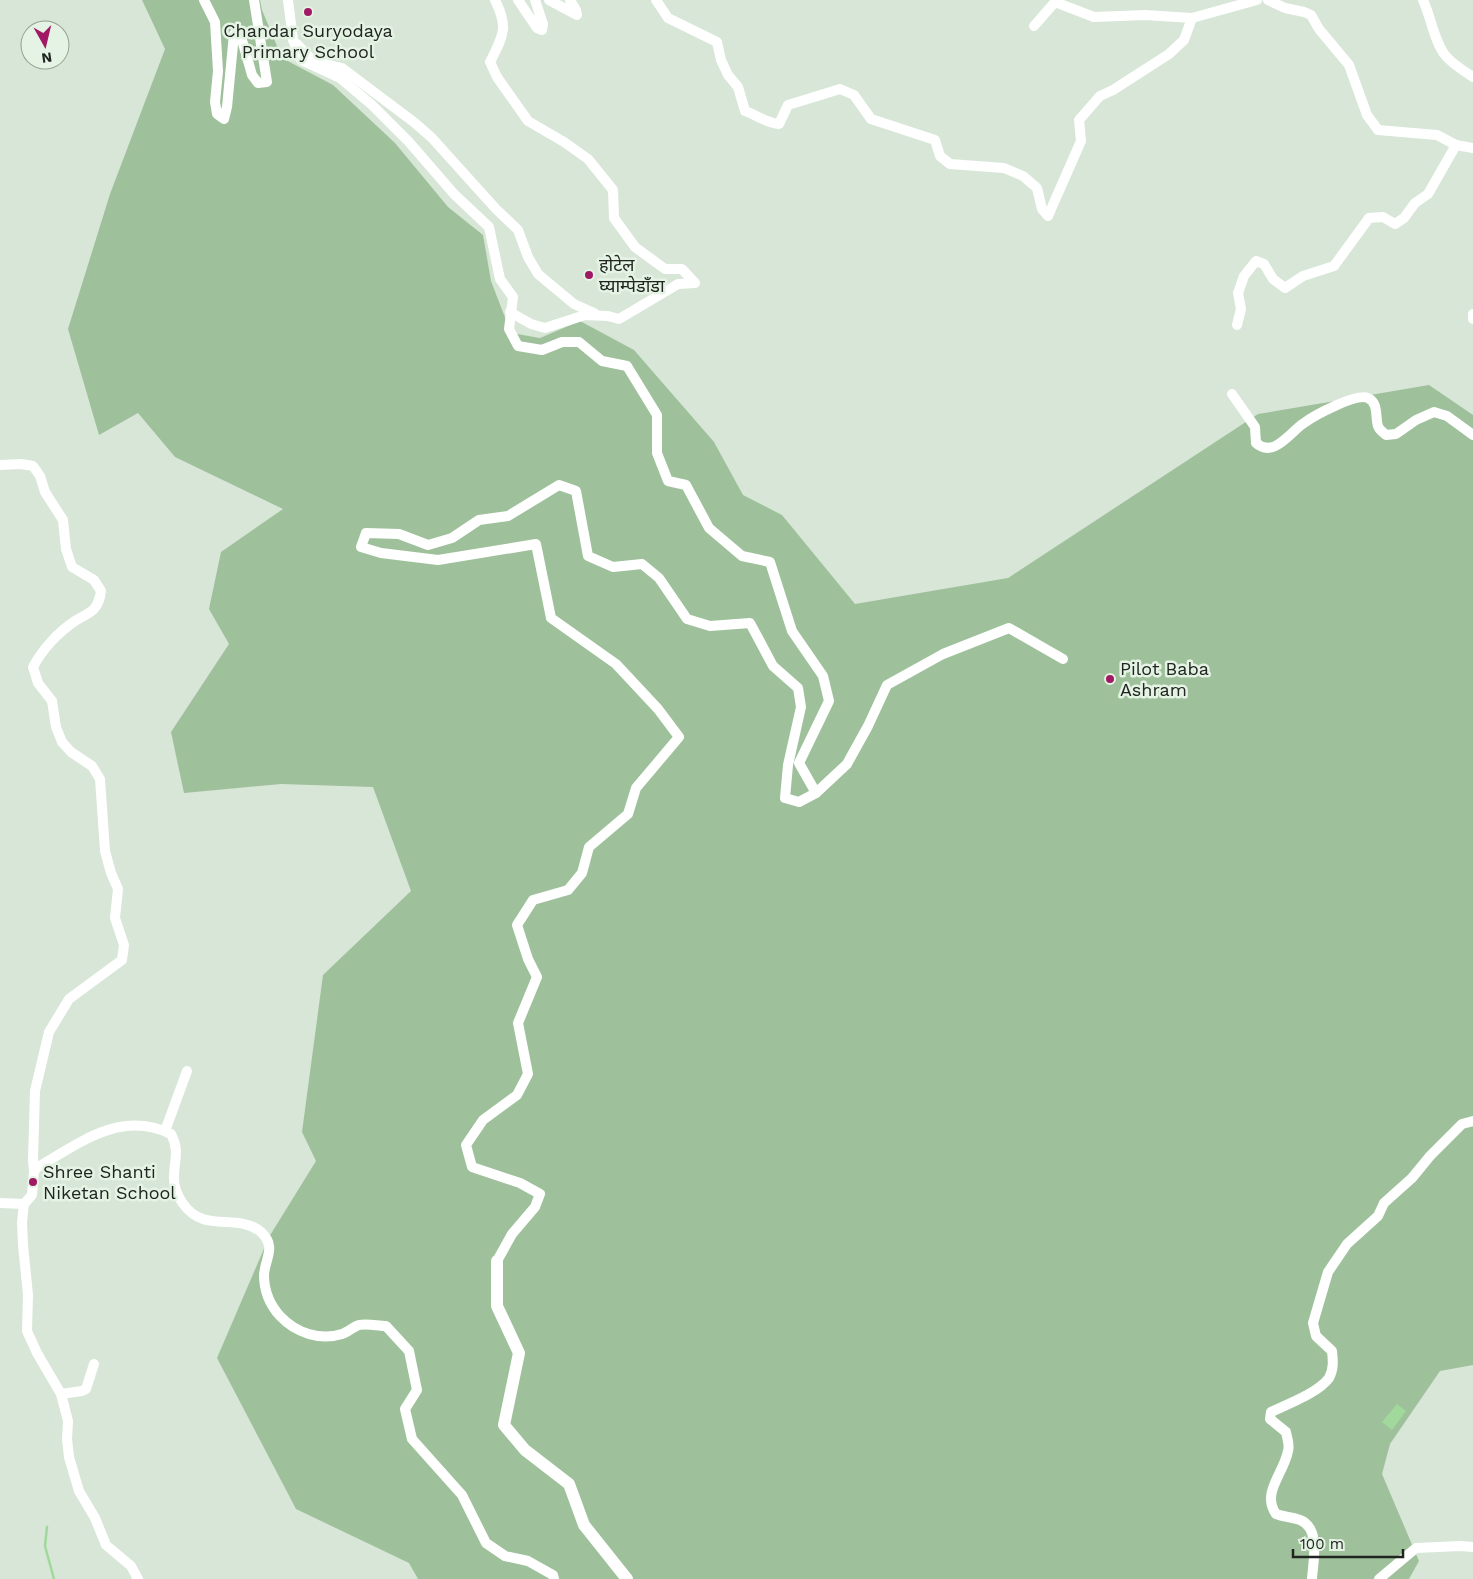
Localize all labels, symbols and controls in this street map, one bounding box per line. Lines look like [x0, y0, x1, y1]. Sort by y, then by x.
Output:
marker: Chandar Suryodaya Primary School [302, 6, 314, 18]
north arrow [20, 20, 70, 70]
place label: Chandar Suryodaya Primary School [223, 20, 393, 62]
text: N [41, 49, 53, 67]
place label: होटेल घ्याम्पेडाँडा [599, 254, 665, 296]
marker: होटेल घ्याम्पेडाँडा [583, 269, 595, 281]
place label: Pilot Baba Ashram [1120, 658, 1209, 700]
marker: Pilot Baba Ashram [1104, 673, 1116, 685]
place label: Shree Shanti Niketan School [43, 1161, 176, 1203]
marker: Shree Shanti Niketan School [27, 1176, 39, 1188]
scale bar [1293, 1526, 1403, 1558]
text: 100 m [1300, 1535, 1344, 1553]

